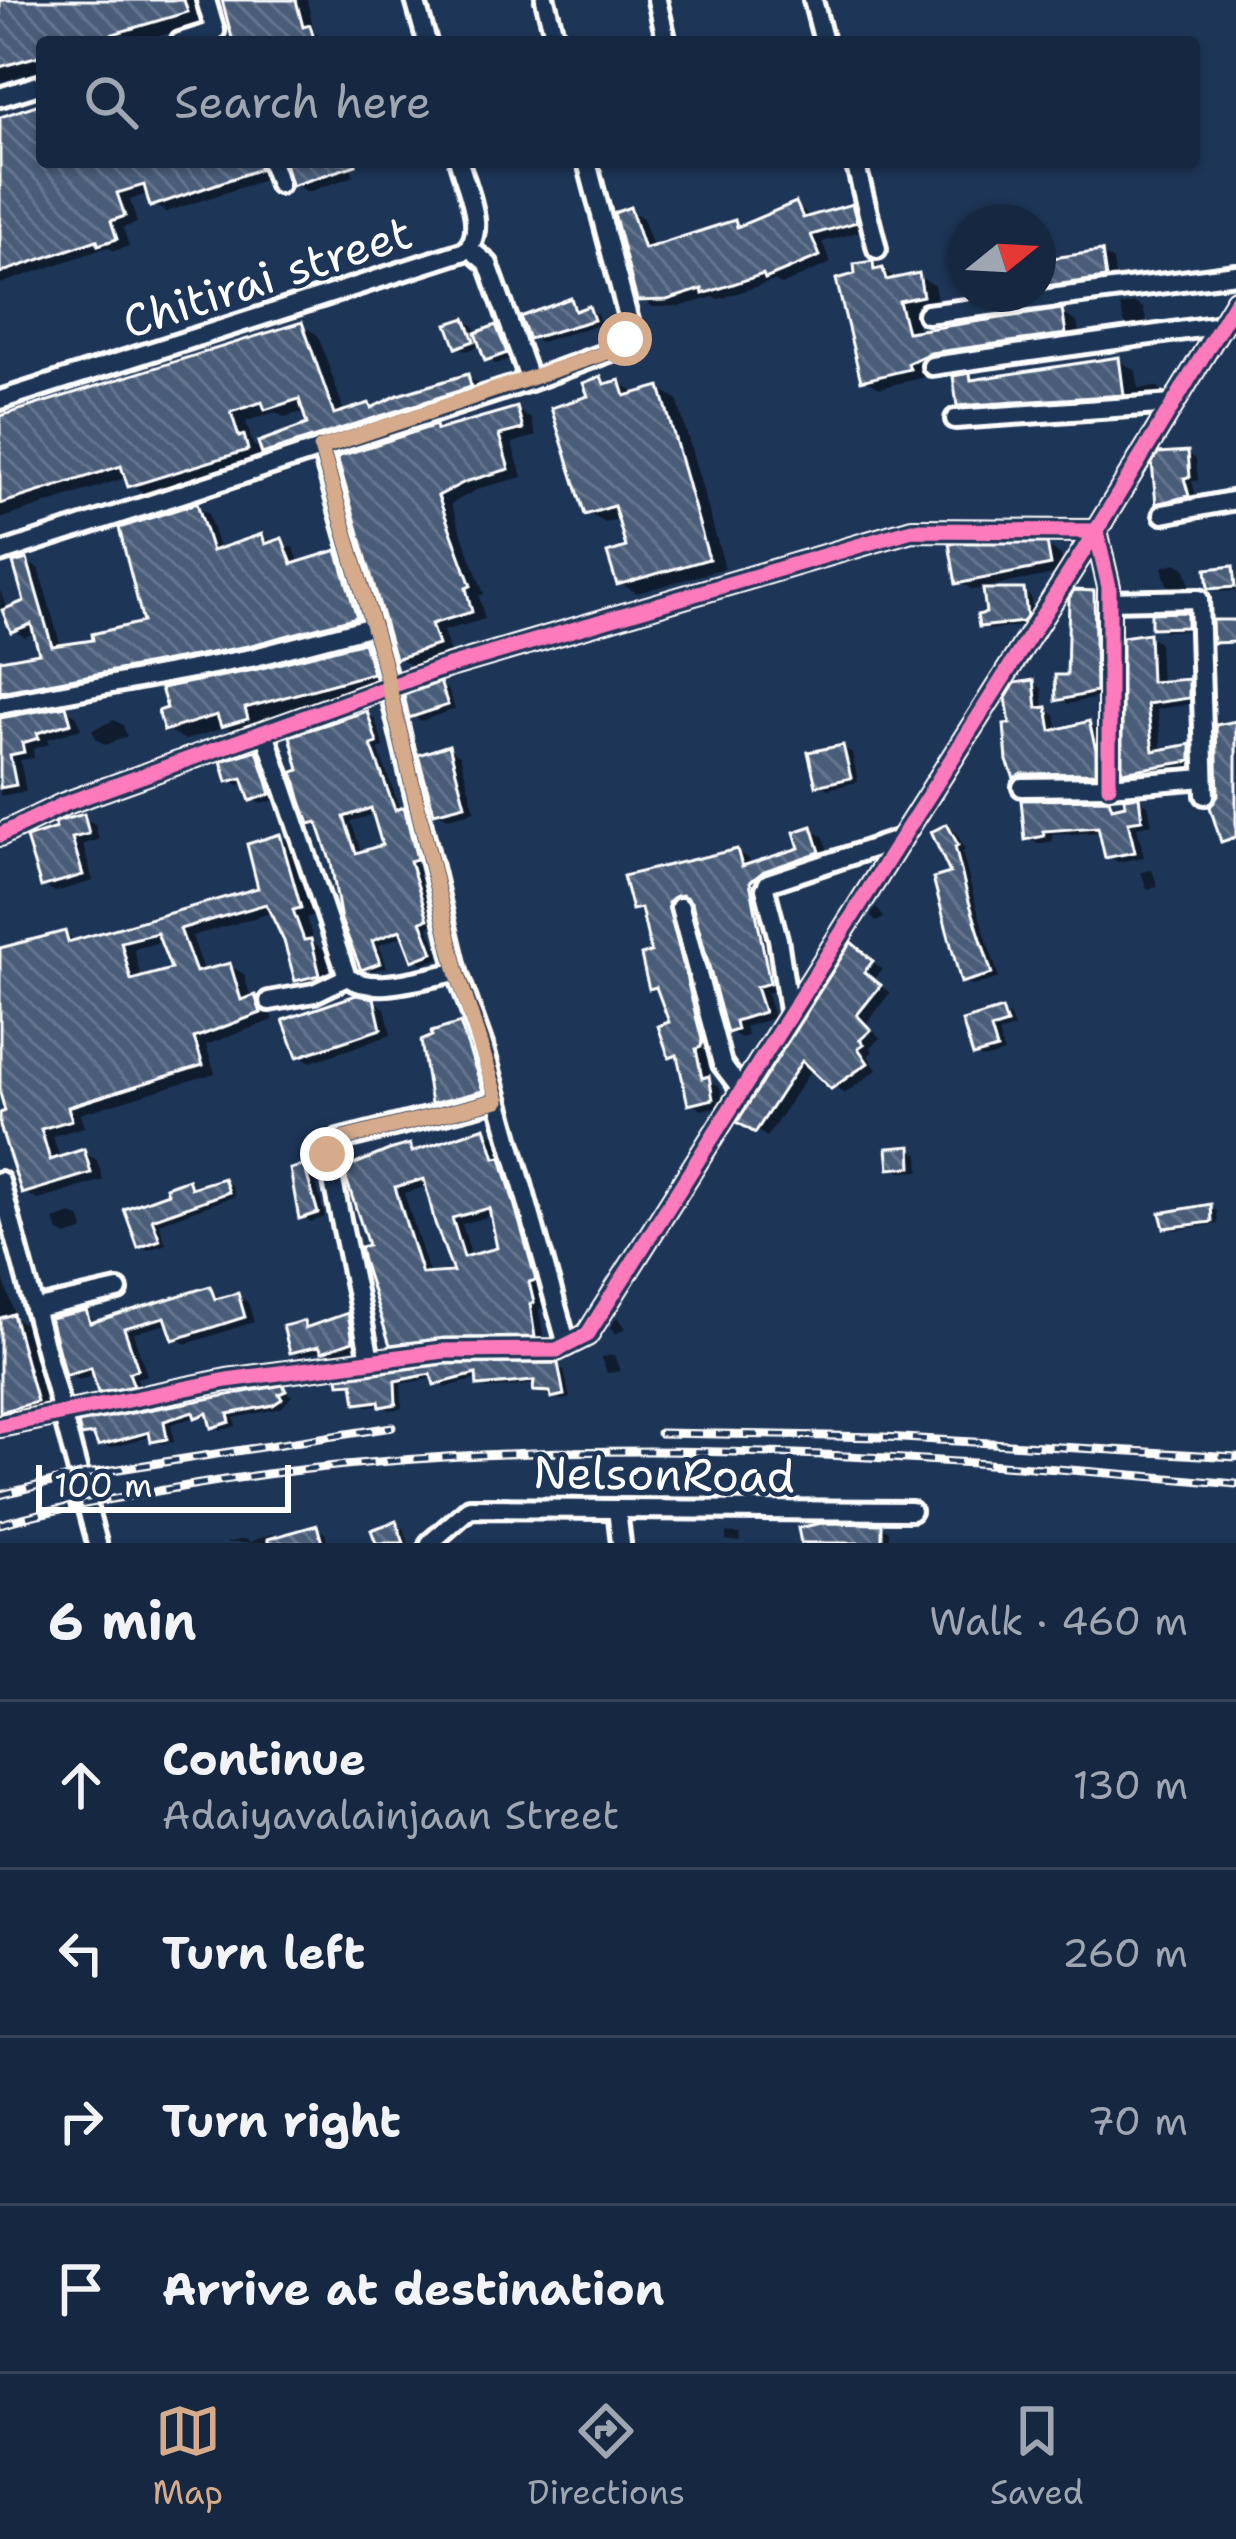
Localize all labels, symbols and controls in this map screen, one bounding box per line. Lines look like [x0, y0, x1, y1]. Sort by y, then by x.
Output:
search box [36, 36, 1200, 168]
icon: search [78, 69, 144, 135]
text: Search here [174, 72, 431, 132]
street label: Chitirai street [115, 202, 419, 352]
north arrow [948, 204, 1056, 312]
route start [598, 312, 652, 366]
route end [300, 1127, 354, 1181]
street label: NelsonRoad [532, 1442, 796, 1506]
scale bar [36, 1459, 291, 1512]
text: 100 m [54, 1463, 153, 1508]
text: 6 min [48, 1587, 197, 1655]
text: Walk · 460 m [929, 1595, 1188, 1647]
text: Continue [162, 1729, 366, 1789]
icon: ahead [48, 1752, 114, 1818]
text: 130 m [1073, 1759, 1188, 1811]
text: Adaiyavalainjaan Street [162, 1789, 619, 1841]
icon: left [48, 1920, 114, 1986]
text: Turn left [162, 1923, 365, 1983]
text: 260 m [1062, 1927, 1188, 1979]
icon: right [48, 2088, 114, 2154]
text: Turn right [162, 2091, 401, 2151]
text: 70 m [1087, 2095, 1188, 2147]
icon: arrive [48, 2256, 114, 2322]
text: Arrive at destination [162, 2259, 665, 2319]
tab: Map [152, 2398, 223, 2515]
tab: Directions [528, 2398, 685, 2515]
tab: Saved [990, 2398, 1084, 2515]

